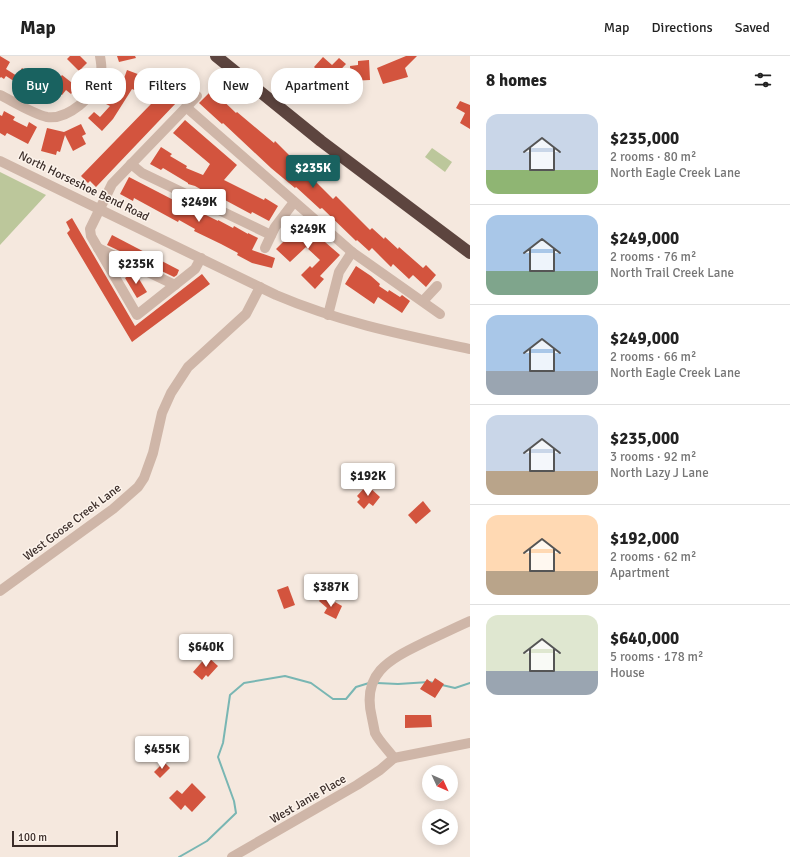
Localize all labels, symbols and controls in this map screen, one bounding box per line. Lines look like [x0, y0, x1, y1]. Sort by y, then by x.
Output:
text: Map [20, 16, 56, 40]
text: Map [604, 19, 630, 36]
text: Directions [652, 19, 713, 36]
text: Saved [735, 19, 770, 36]
chip: Buy [12, 68, 63, 104]
chip: Rent [71, 68, 126, 104]
chip: Filters [134, 68, 200, 104]
chip: New [208, 68, 263, 104]
chip: Apartment [271, 68, 363, 104]
icon: filters [752, 69, 774, 91]
text: 8 homes [486, 70, 547, 91]
text: $235,000 [610, 128, 679, 149]
icon: home [518, 130, 566, 178]
street label: North Horseshoe Bend Road [16, 148, 152, 225]
text: 2 rooms · 80 m² [610, 149, 696, 165]
pin: $235K [285, 155, 341, 189]
text: $235K [295, 160, 331, 176]
text: North Eagle Creek Lane [610, 165, 741, 181]
pin: $249K [171, 189, 227, 223]
text: $249K [181, 194, 217, 210]
pin: $249K [280, 216, 336, 250]
text: $249K [290, 221, 326, 237]
text: $249,000 [610, 228, 679, 249]
icon: home [518, 231, 566, 279]
text: 2 rooms · 76 m² [610, 249, 696, 265]
pin: $235K [108, 251, 164, 285]
text: $235K [118, 256, 154, 272]
text: North Trail Creek Lane [610, 265, 734, 281]
text: $249,000 [610, 328, 679, 349]
icon: home [518, 331, 566, 379]
text: 2 rooms · 66 m² [610, 349, 696, 365]
text: North Eagle Creek Lane [610, 365, 741, 381]
text: $235,000 [610, 428, 679, 449]
icon: home [518, 431, 566, 479]
text: 3 rooms · 92 m² [610, 449, 696, 465]
pin: $192K [340, 463, 396, 497]
text: North Lazy J Lane [610, 465, 709, 481]
text: $192K [350, 468, 386, 484]
street label: West Goose Creek Lane [20, 481, 124, 564]
text: $192,000 [610, 528, 679, 549]
icon: home [518, 531, 566, 579]
text: 2 rooms · 62 m² [610, 549, 696, 565]
text: Apartment [610, 565, 670, 581]
pin: $387K [303, 574, 359, 608]
text: $387K [313, 579, 349, 595]
text: $640,000 [610, 628, 679, 649]
icon: home [518, 631, 566, 679]
pin: $640K [178, 634, 234, 668]
text: $640K [188, 639, 224, 655]
text: 5 rooms · 178 m² [610, 649, 703, 665]
text: House [610, 665, 645, 681]
pin: $455K [134, 736, 190, 770]
text: $455K [144, 741, 180, 757]
north arrow [422, 765, 458, 801]
map controls [422, 765, 458, 845]
street label: West Janie Place [268, 772, 349, 827]
button: layers [422, 809, 458, 845]
scale bar [12, 829, 118, 848]
text: 100 m [18, 831, 47, 844]

